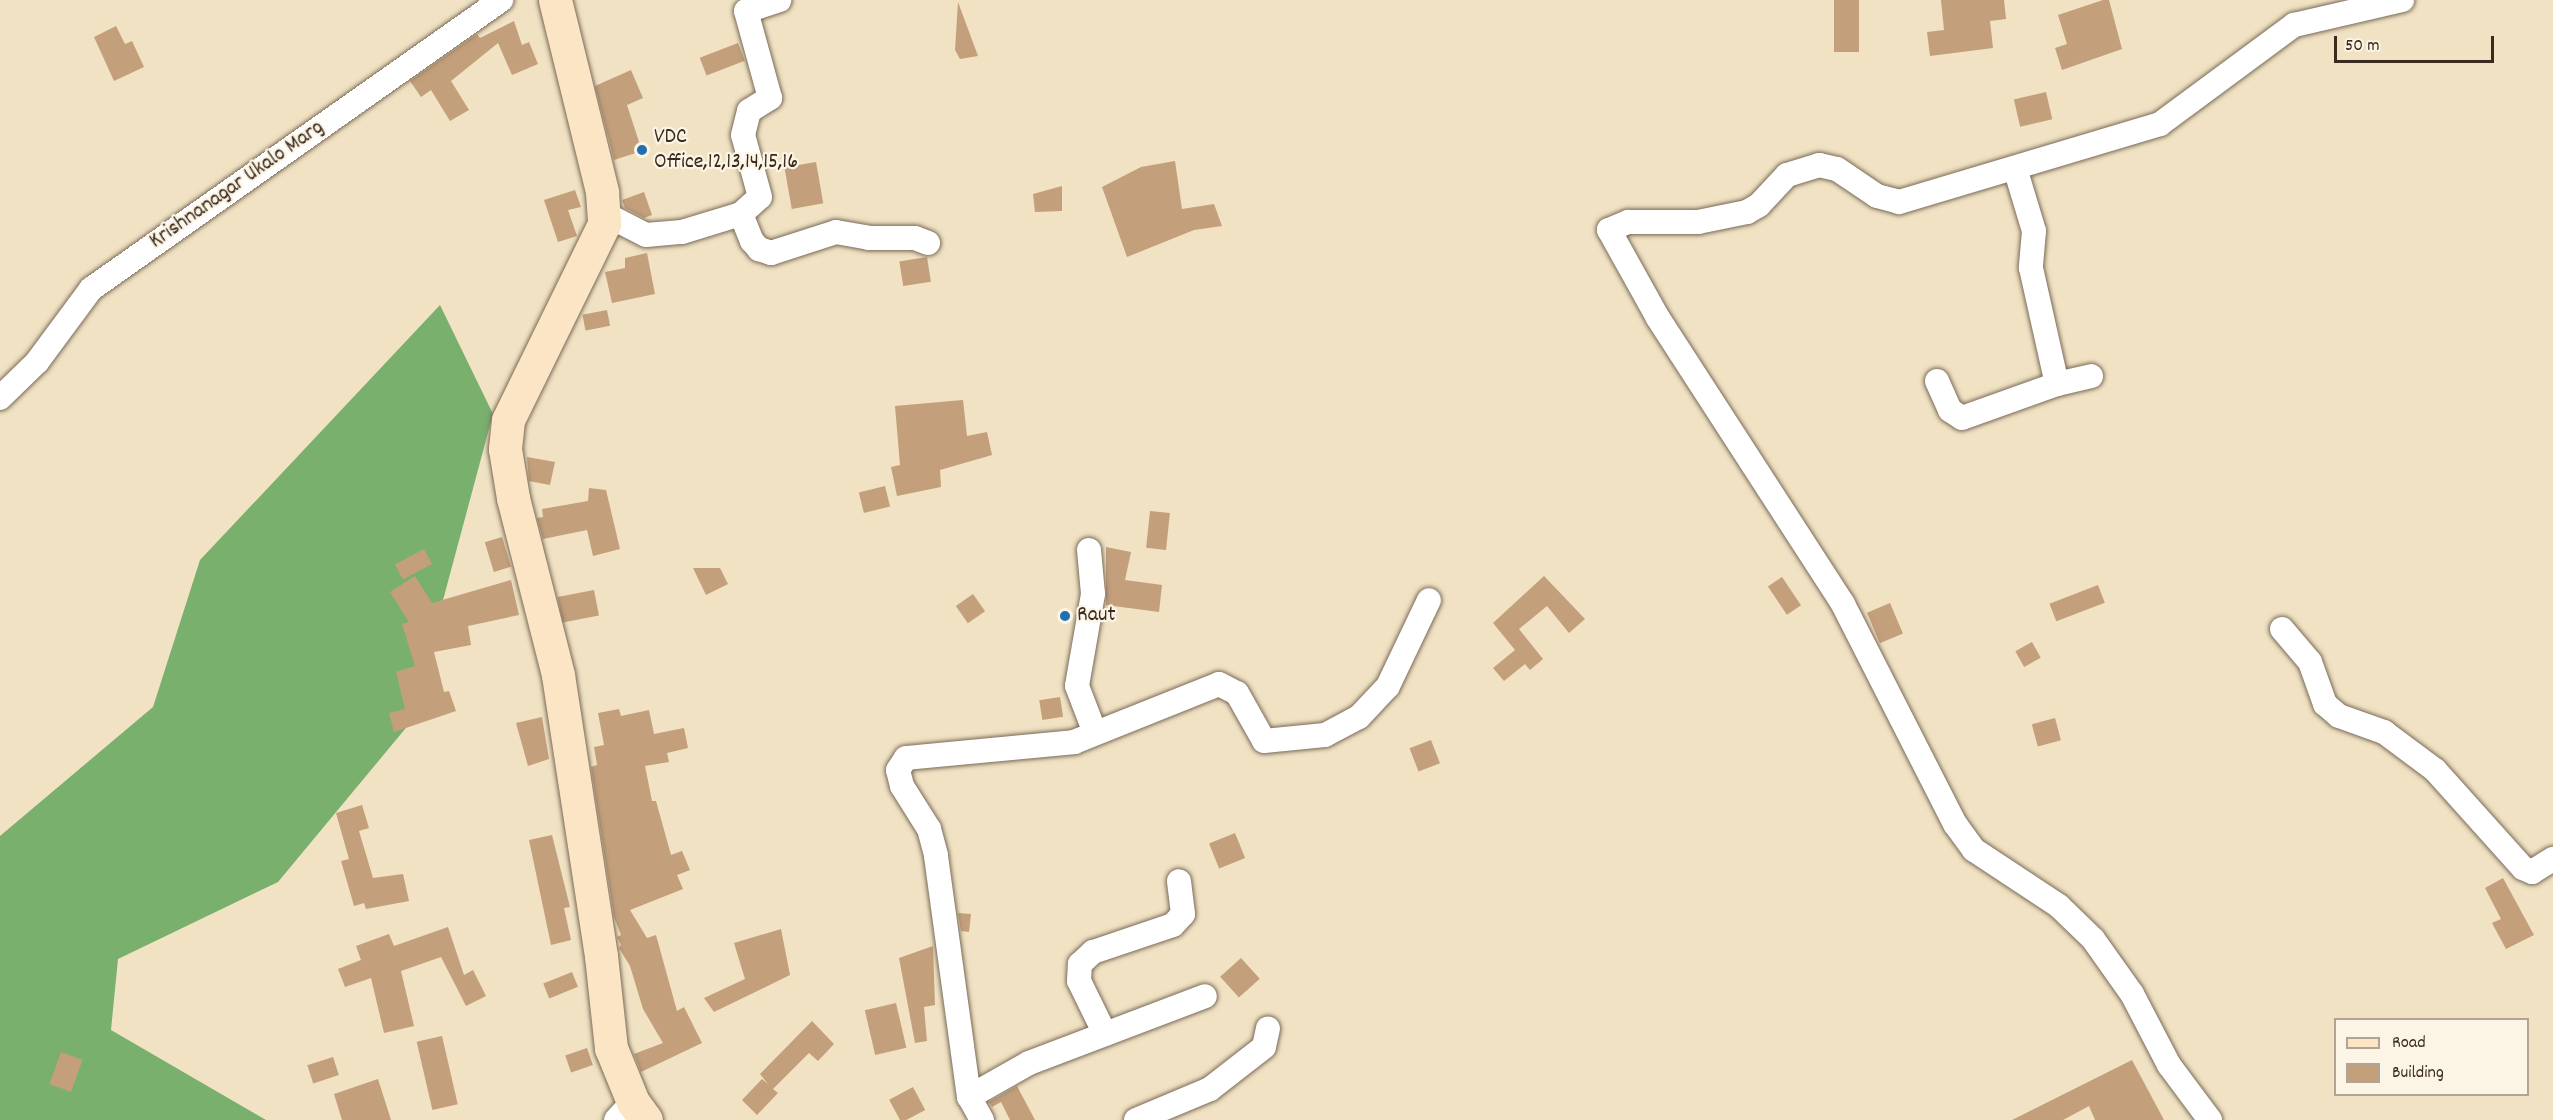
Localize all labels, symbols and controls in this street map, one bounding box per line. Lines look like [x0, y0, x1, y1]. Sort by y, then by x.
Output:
scale bar [2337, 24, 2498, 62]
text: 50 m [2345, 34, 2380, 59]
street label: Krishnanagar Ukalo Marg [145, 115, 329, 255]
place label: VDC Office,12,13,14,15,16 [654, 124, 798, 176]
marker: VDC Office,12,13,14,15,16 [635, 143, 649, 157]
place label: Raut [1077, 603, 1116, 629]
marker: Raut [1058, 609, 1072, 623]
legend [2334, 1018, 2529, 1096]
text: Road [2392, 1031, 2426, 1056]
text: Building [2392, 1061, 2444, 1086]

